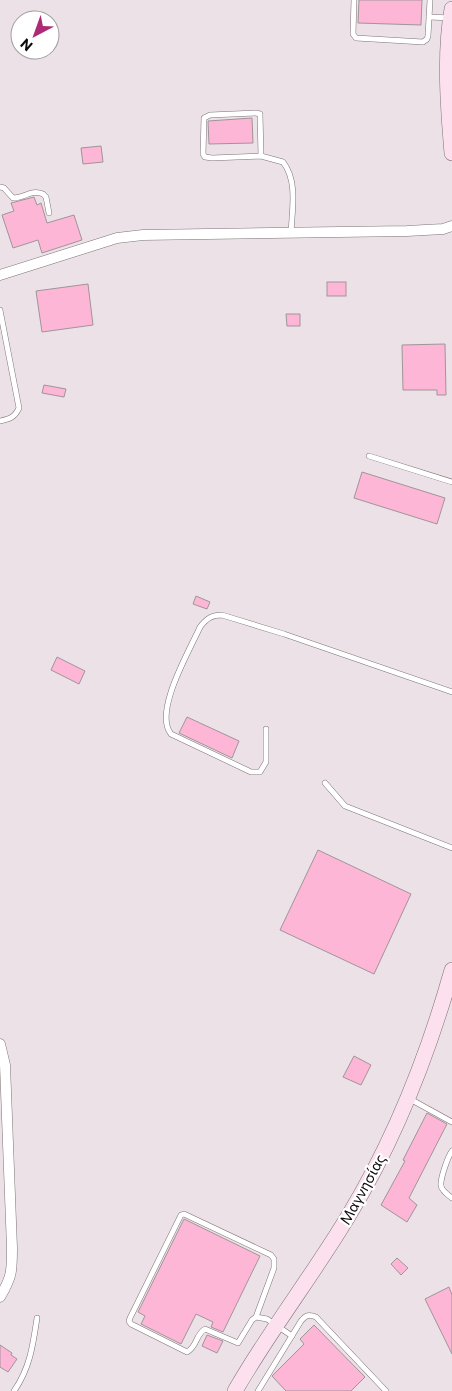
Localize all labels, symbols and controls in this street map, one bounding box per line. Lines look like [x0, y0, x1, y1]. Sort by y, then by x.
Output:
north arrow [10, 10, 60, 60]
text: N [17, 35, 36, 55]
street label: Μαγνησίας [335, 1151, 389, 1227]

